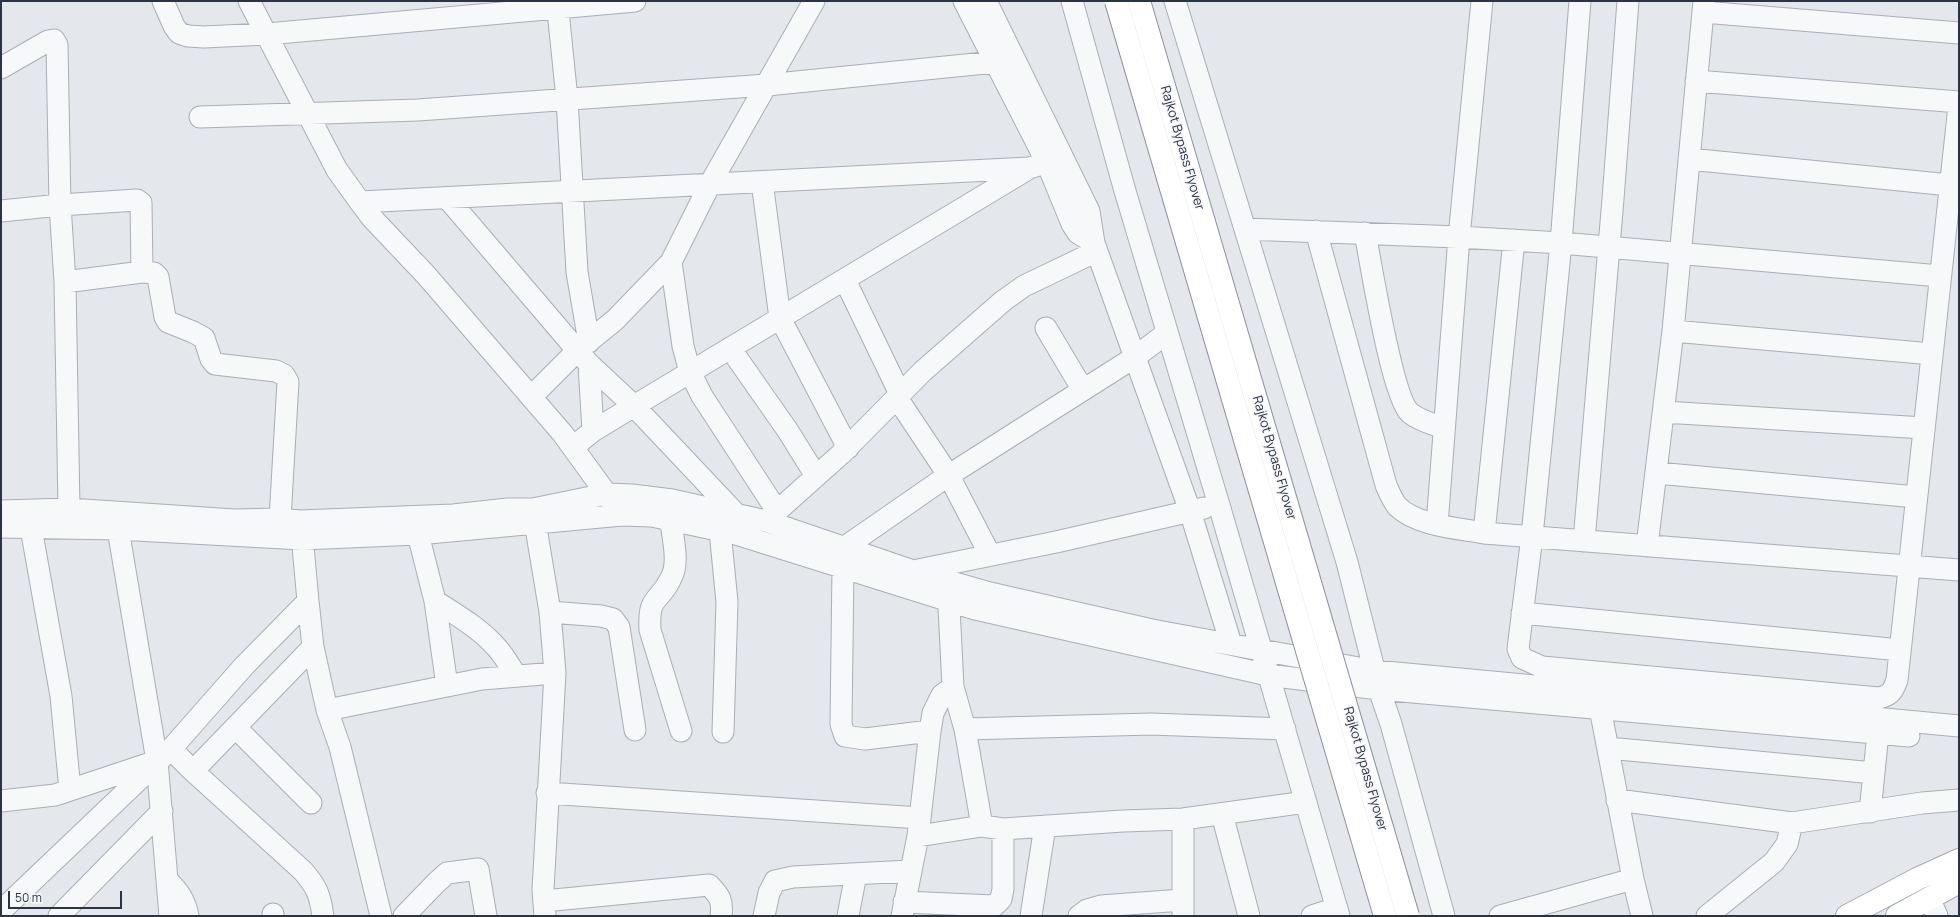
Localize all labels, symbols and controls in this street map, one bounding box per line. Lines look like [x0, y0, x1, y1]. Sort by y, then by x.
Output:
street label: Rajkot Bypass Flyover [1157, 84, 1207, 212]
street label: Rajkot Bypass Flyover [1249, 394, 1299, 522]
street label: Rajkot Bypass Flyover [1340, 705, 1390, 833]
scale bar [10, 883, 124, 909]
text: 50 m [15, 889, 42, 906]

